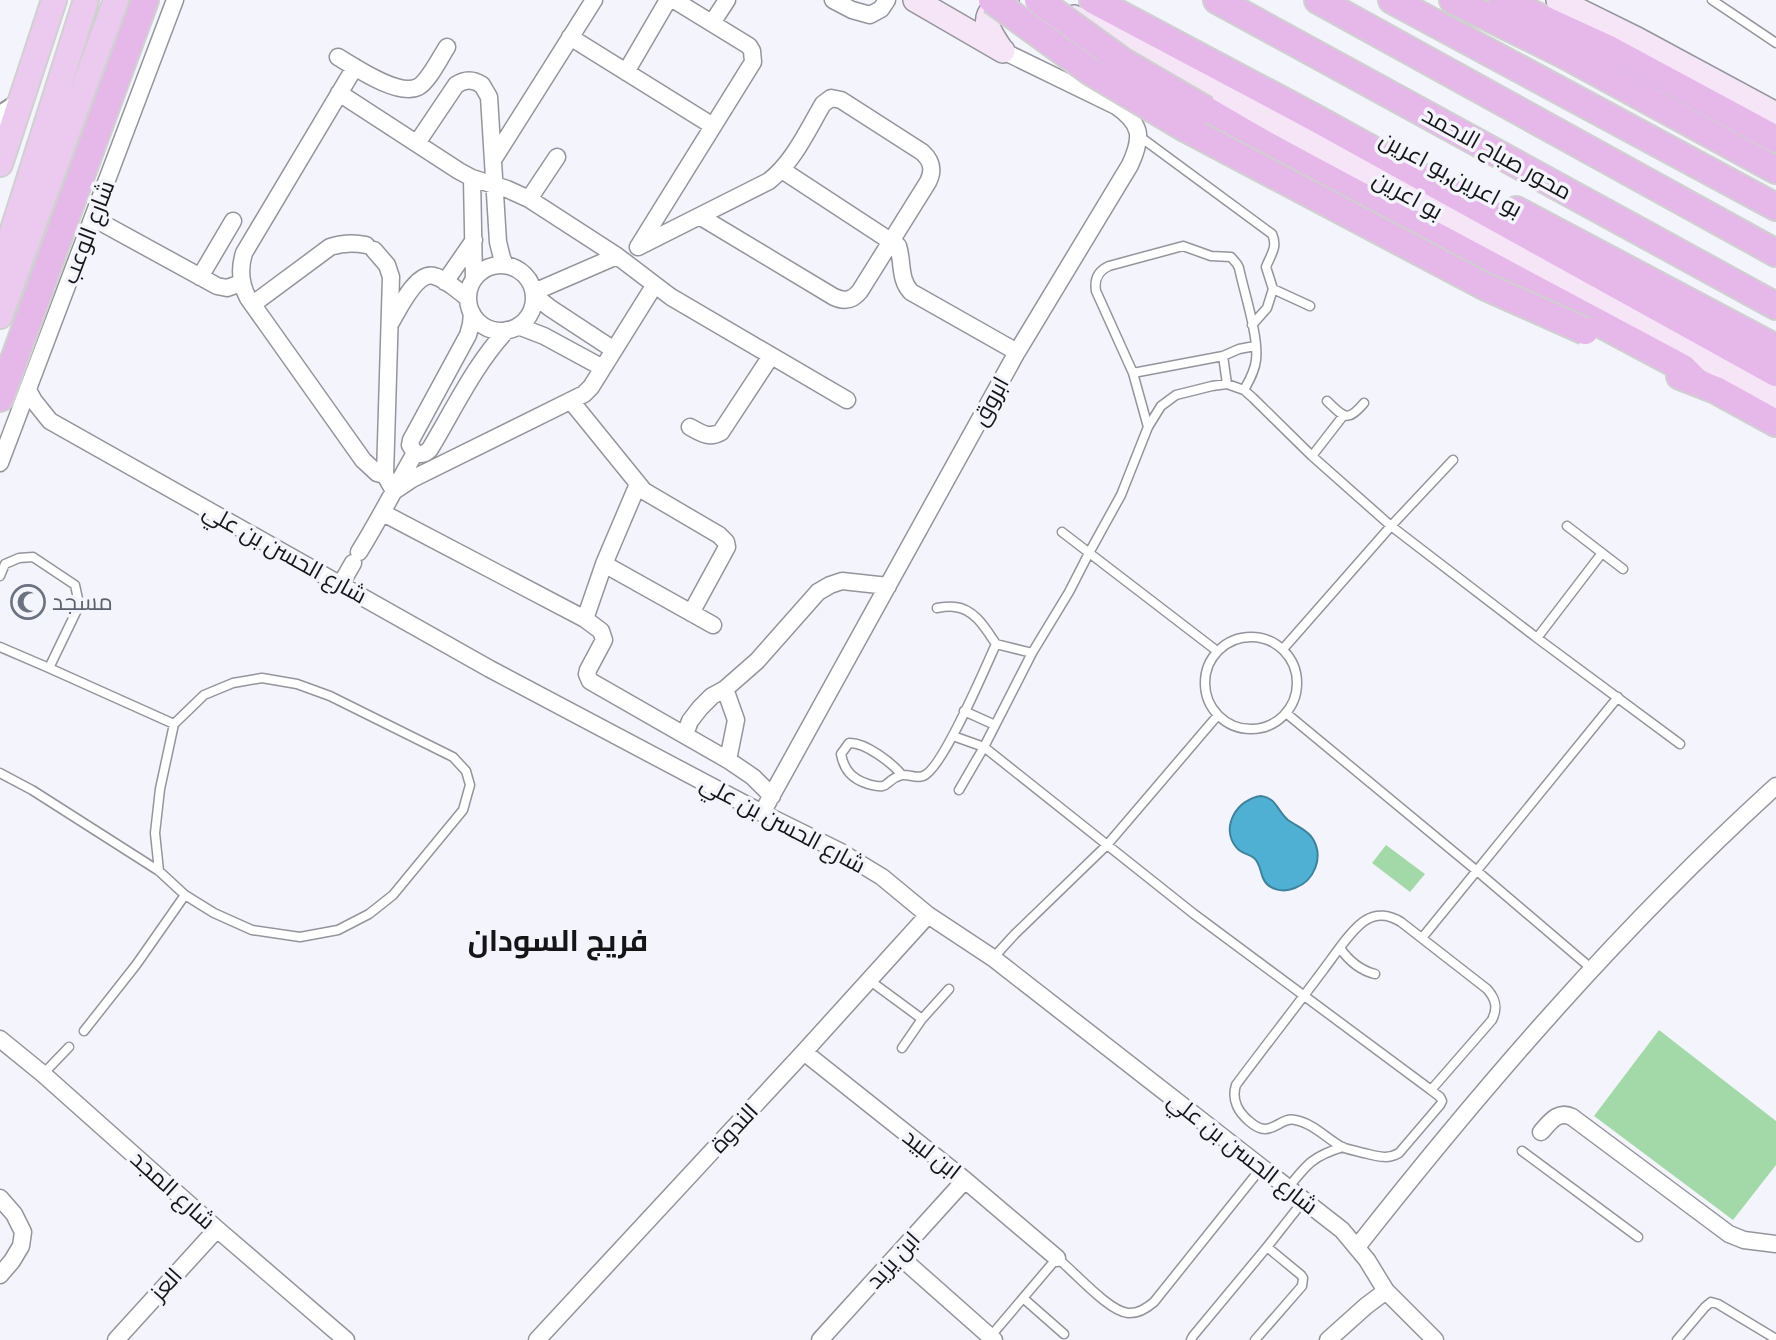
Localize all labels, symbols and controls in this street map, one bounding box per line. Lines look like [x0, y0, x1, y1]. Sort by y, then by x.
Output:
street label: محور صباح الاحمد [1417, 100, 1577, 207]
street label: بو اعرين,بو اعرين [1375, 125, 1527, 223]
street label: بو اعرين [1368, 165, 1448, 225]
street label: شارع الوعب [55, 176, 122, 288]
street label: ابروق [964, 371, 1015, 430]
street label: شارع الحسن بن علي [196, 496, 372, 613]
mosque icon: مسجد [9, 583, 47, 621]
place label: مسجد [52, 587, 113, 616]
street label: شارع الحسن بن علي [694, 768, 871, 883]
district label: فريج السودان [468, 921, 648, 961]
street label: شارع الحسن بن علي [1160, 1085, 1324, 1223]
street label: الندوة [703, 1097, 764, 1159]
street label: ابن لبيد [897, 1122, 967, 1185]
street label: شارع المجد [124, 1144, 222, 1237]
street label: ابن يزيد [859, 1225, 926, 1294]
street label: العز [142, 1261, 188, 1308]

